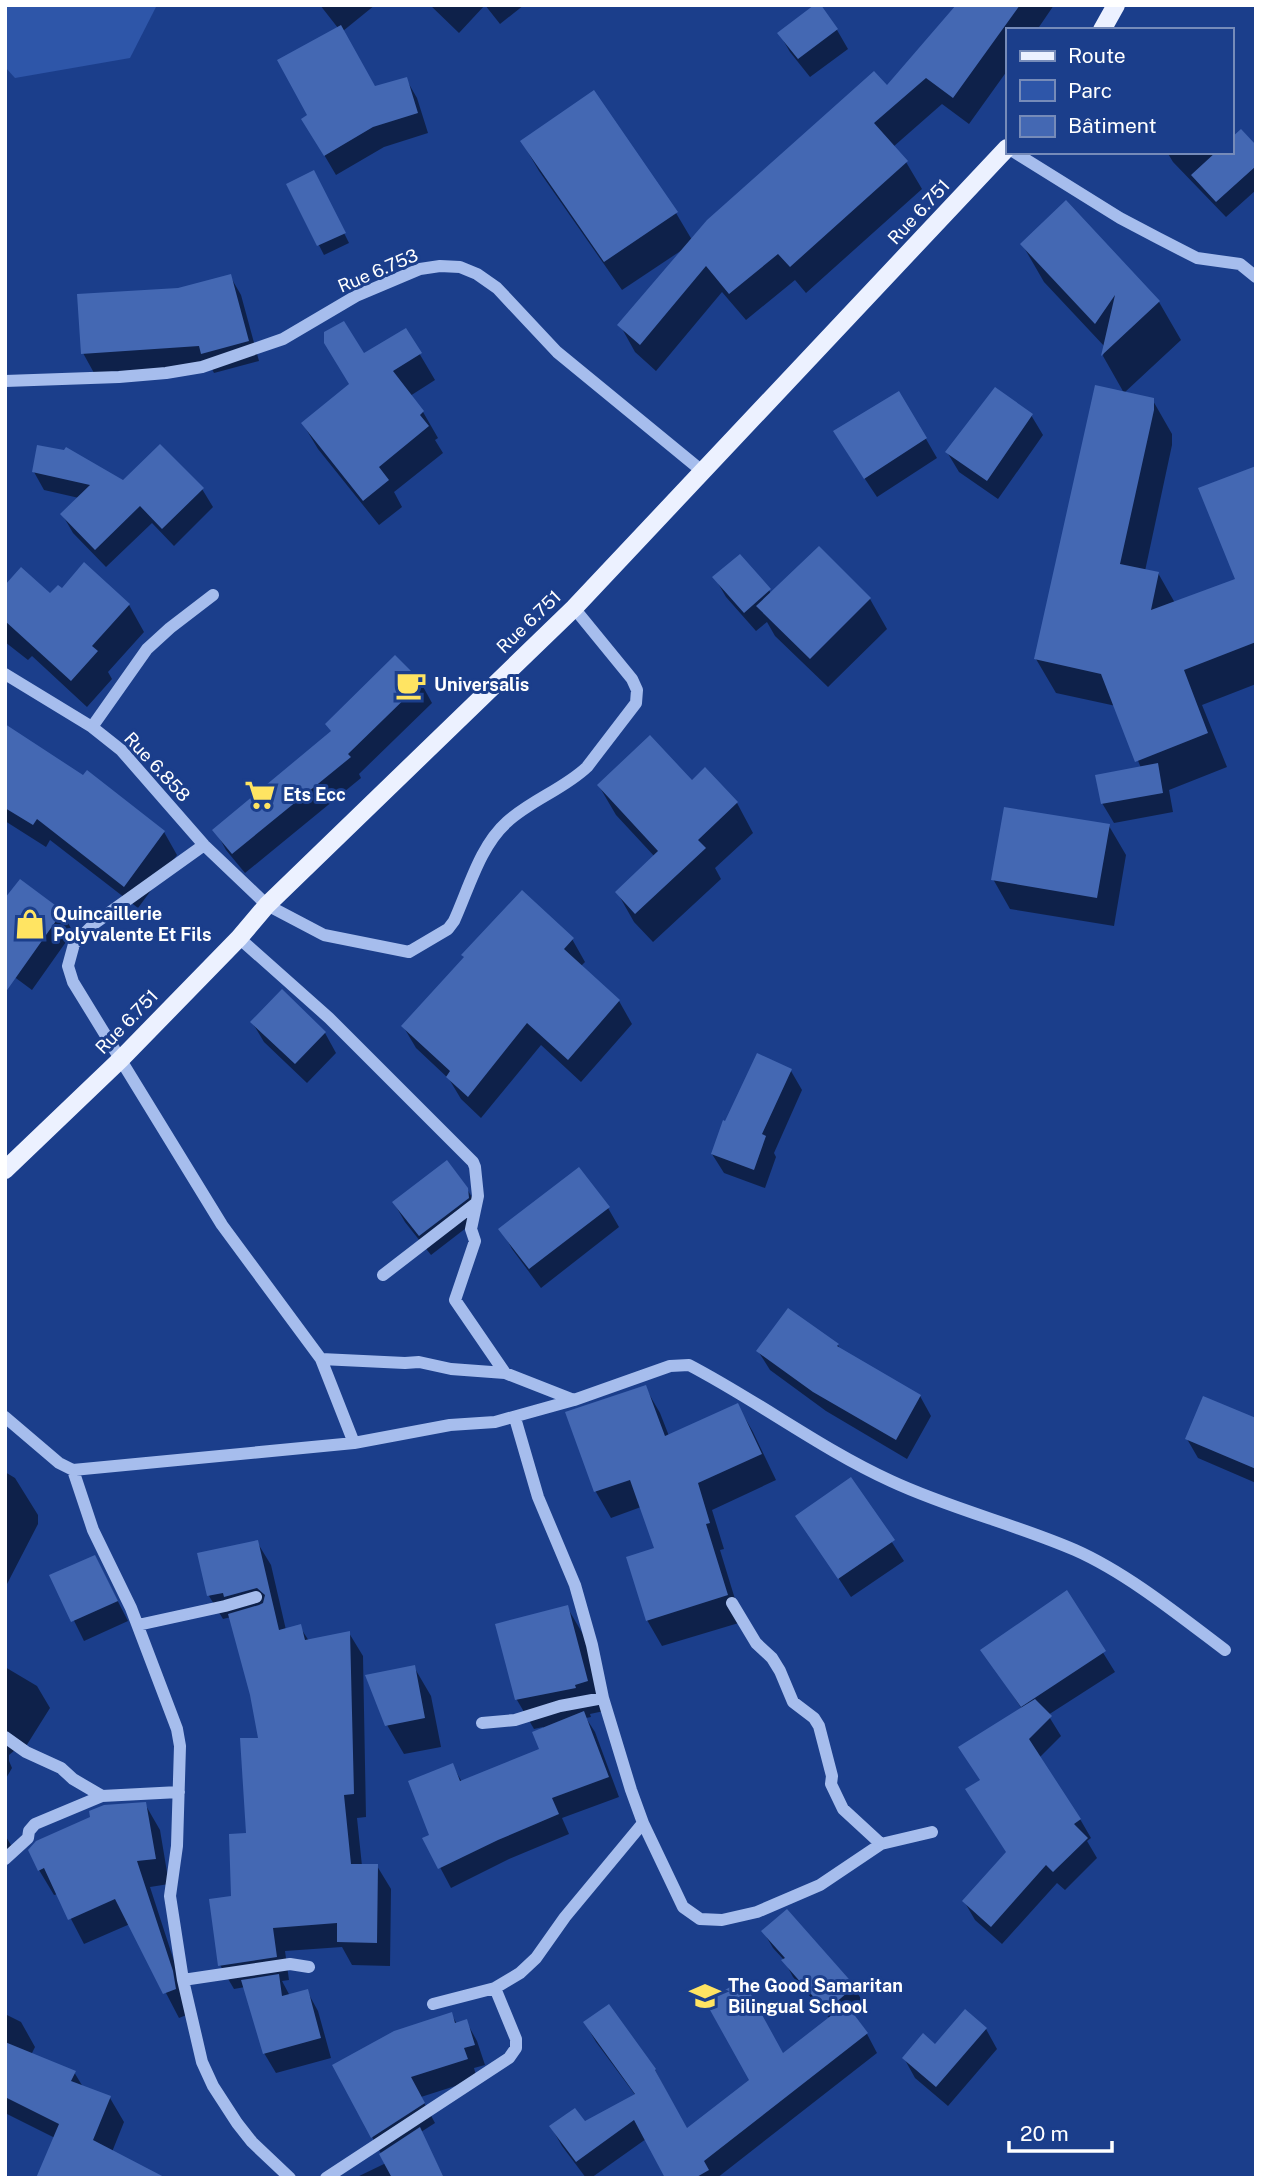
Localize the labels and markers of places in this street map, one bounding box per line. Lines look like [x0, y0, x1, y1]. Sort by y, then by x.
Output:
cafe icon: Universalis [394, 668, 428, 702]
place label: Universalis [434, 674, 529, 695]
supermarket icon: Ets Ecc [243, 778, 277, 812]
place label: Ets Ecc [283, 784, 346, 805]
place label: Quincaillerie Polyvalente Et Fils [53, 903, 211, 945]
shop icon: Quincaillerie Polyvalente Et Fils [13, 907, 47, 941]
place label: The Good Samaritan Bilingual School [728, 1975, 903, 2017]
school or university icon: The Good Samaritan Bilingual School [688, 1979, 722, 2013]

